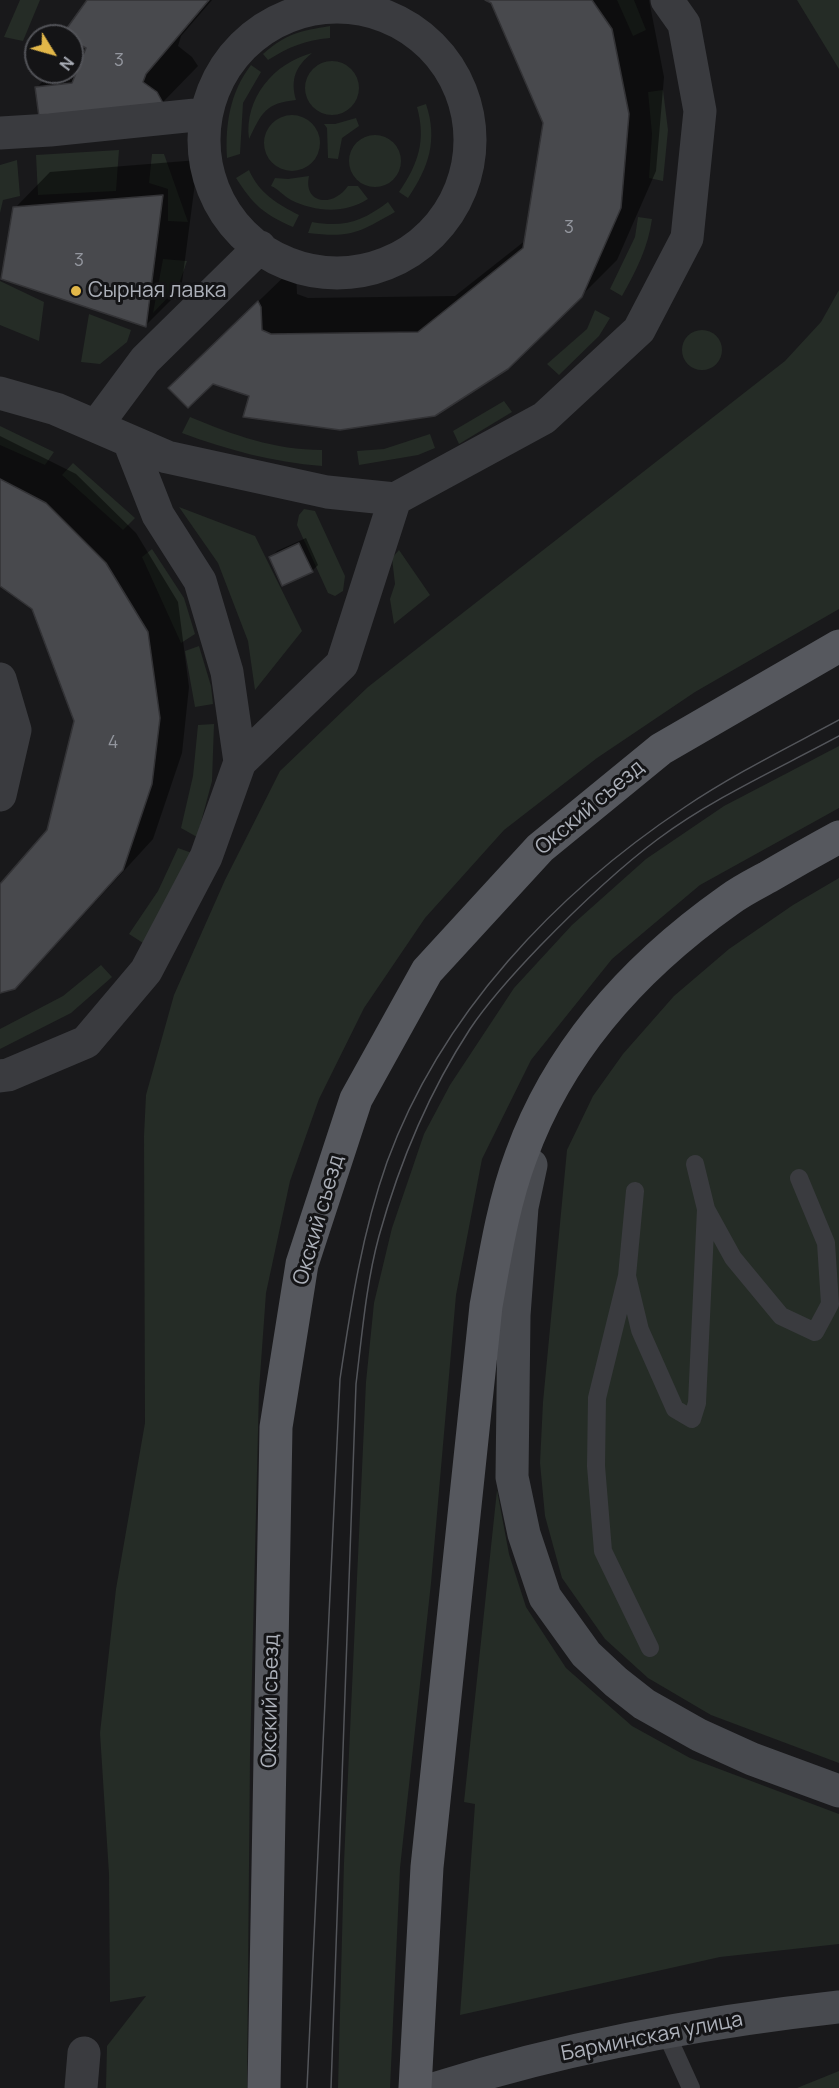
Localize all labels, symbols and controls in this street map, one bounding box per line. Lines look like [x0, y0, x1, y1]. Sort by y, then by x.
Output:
north arrow [24, 24, 84, 84]
house number: 3 [114, 50, 124, 72]
text: N [55, 52, 79, 75]
house number: 3 [564, 217, 574, 239]
house number: 3 [74, 250, 84, 272]
place label: Сырная лавка [88, 278, 226, 304]
marker: Сырная лавка [69, 284, 83, 298]
house number: 4 [108, 732, 118, 754]
street label: Окский съезд [531, 755, 649, 861]
street label: Окский съезд [288, 1152, 350, 1288]
street label: Окский съезд [257, 1634, 285, 1768]
street label: Барминская улица [559, 2007, 745, 2067]

